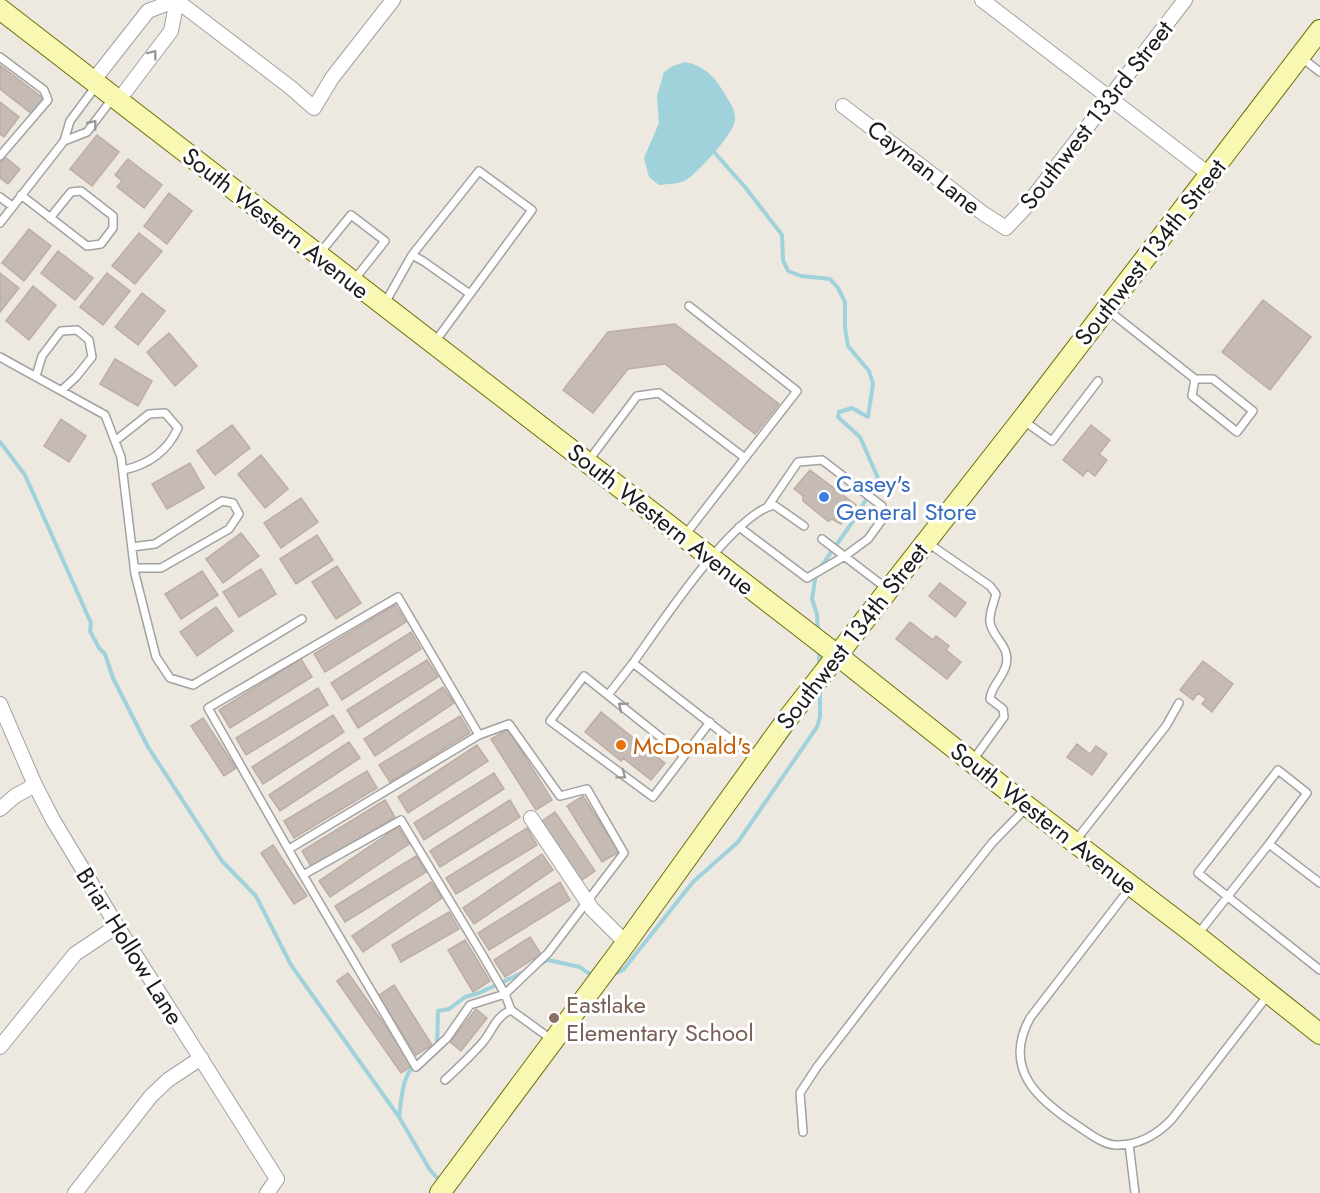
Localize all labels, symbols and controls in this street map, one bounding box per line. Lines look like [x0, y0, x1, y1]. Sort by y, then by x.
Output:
street label: Southwest 133rd Street [1011, 13, 1181, 217]
one-way arrow [146, 49, 157, 60]
street label: Cayman Lane [860, 111, 988, 223]
one-way arrow [85, 120, 96, 131]
street label: South Western Avenue [175, 139, 377, 307]
street label: Southwest 134th Street [1066, 151, 1234, 353]
street label: South Western Avenue [560, 435, 762, 603]
place label: Casey's General Store [836, 466, 977, 529]
marker: Casey's General Store [817, 490, 831, 504]
street label: Southwest 134th Street [768, 535, 936, 737]
one-way arrow [618, 703, 629, 714]
place label: McDonald's [633, 728, 751, 763]
street label: South Western Avenue [943, 734, 1145, 902]
marker: McDonald's [614, 738, 628, 752]
one-way arrow [616, 767, 627, 778]
street label: Briar Hollow Lane [68, 861, 192, 1031]
place label: Eastlake Elementary School [566, 987, 754, 1050]
marker: Eastlake Elementary School [547, 1011, 561, 1025]

